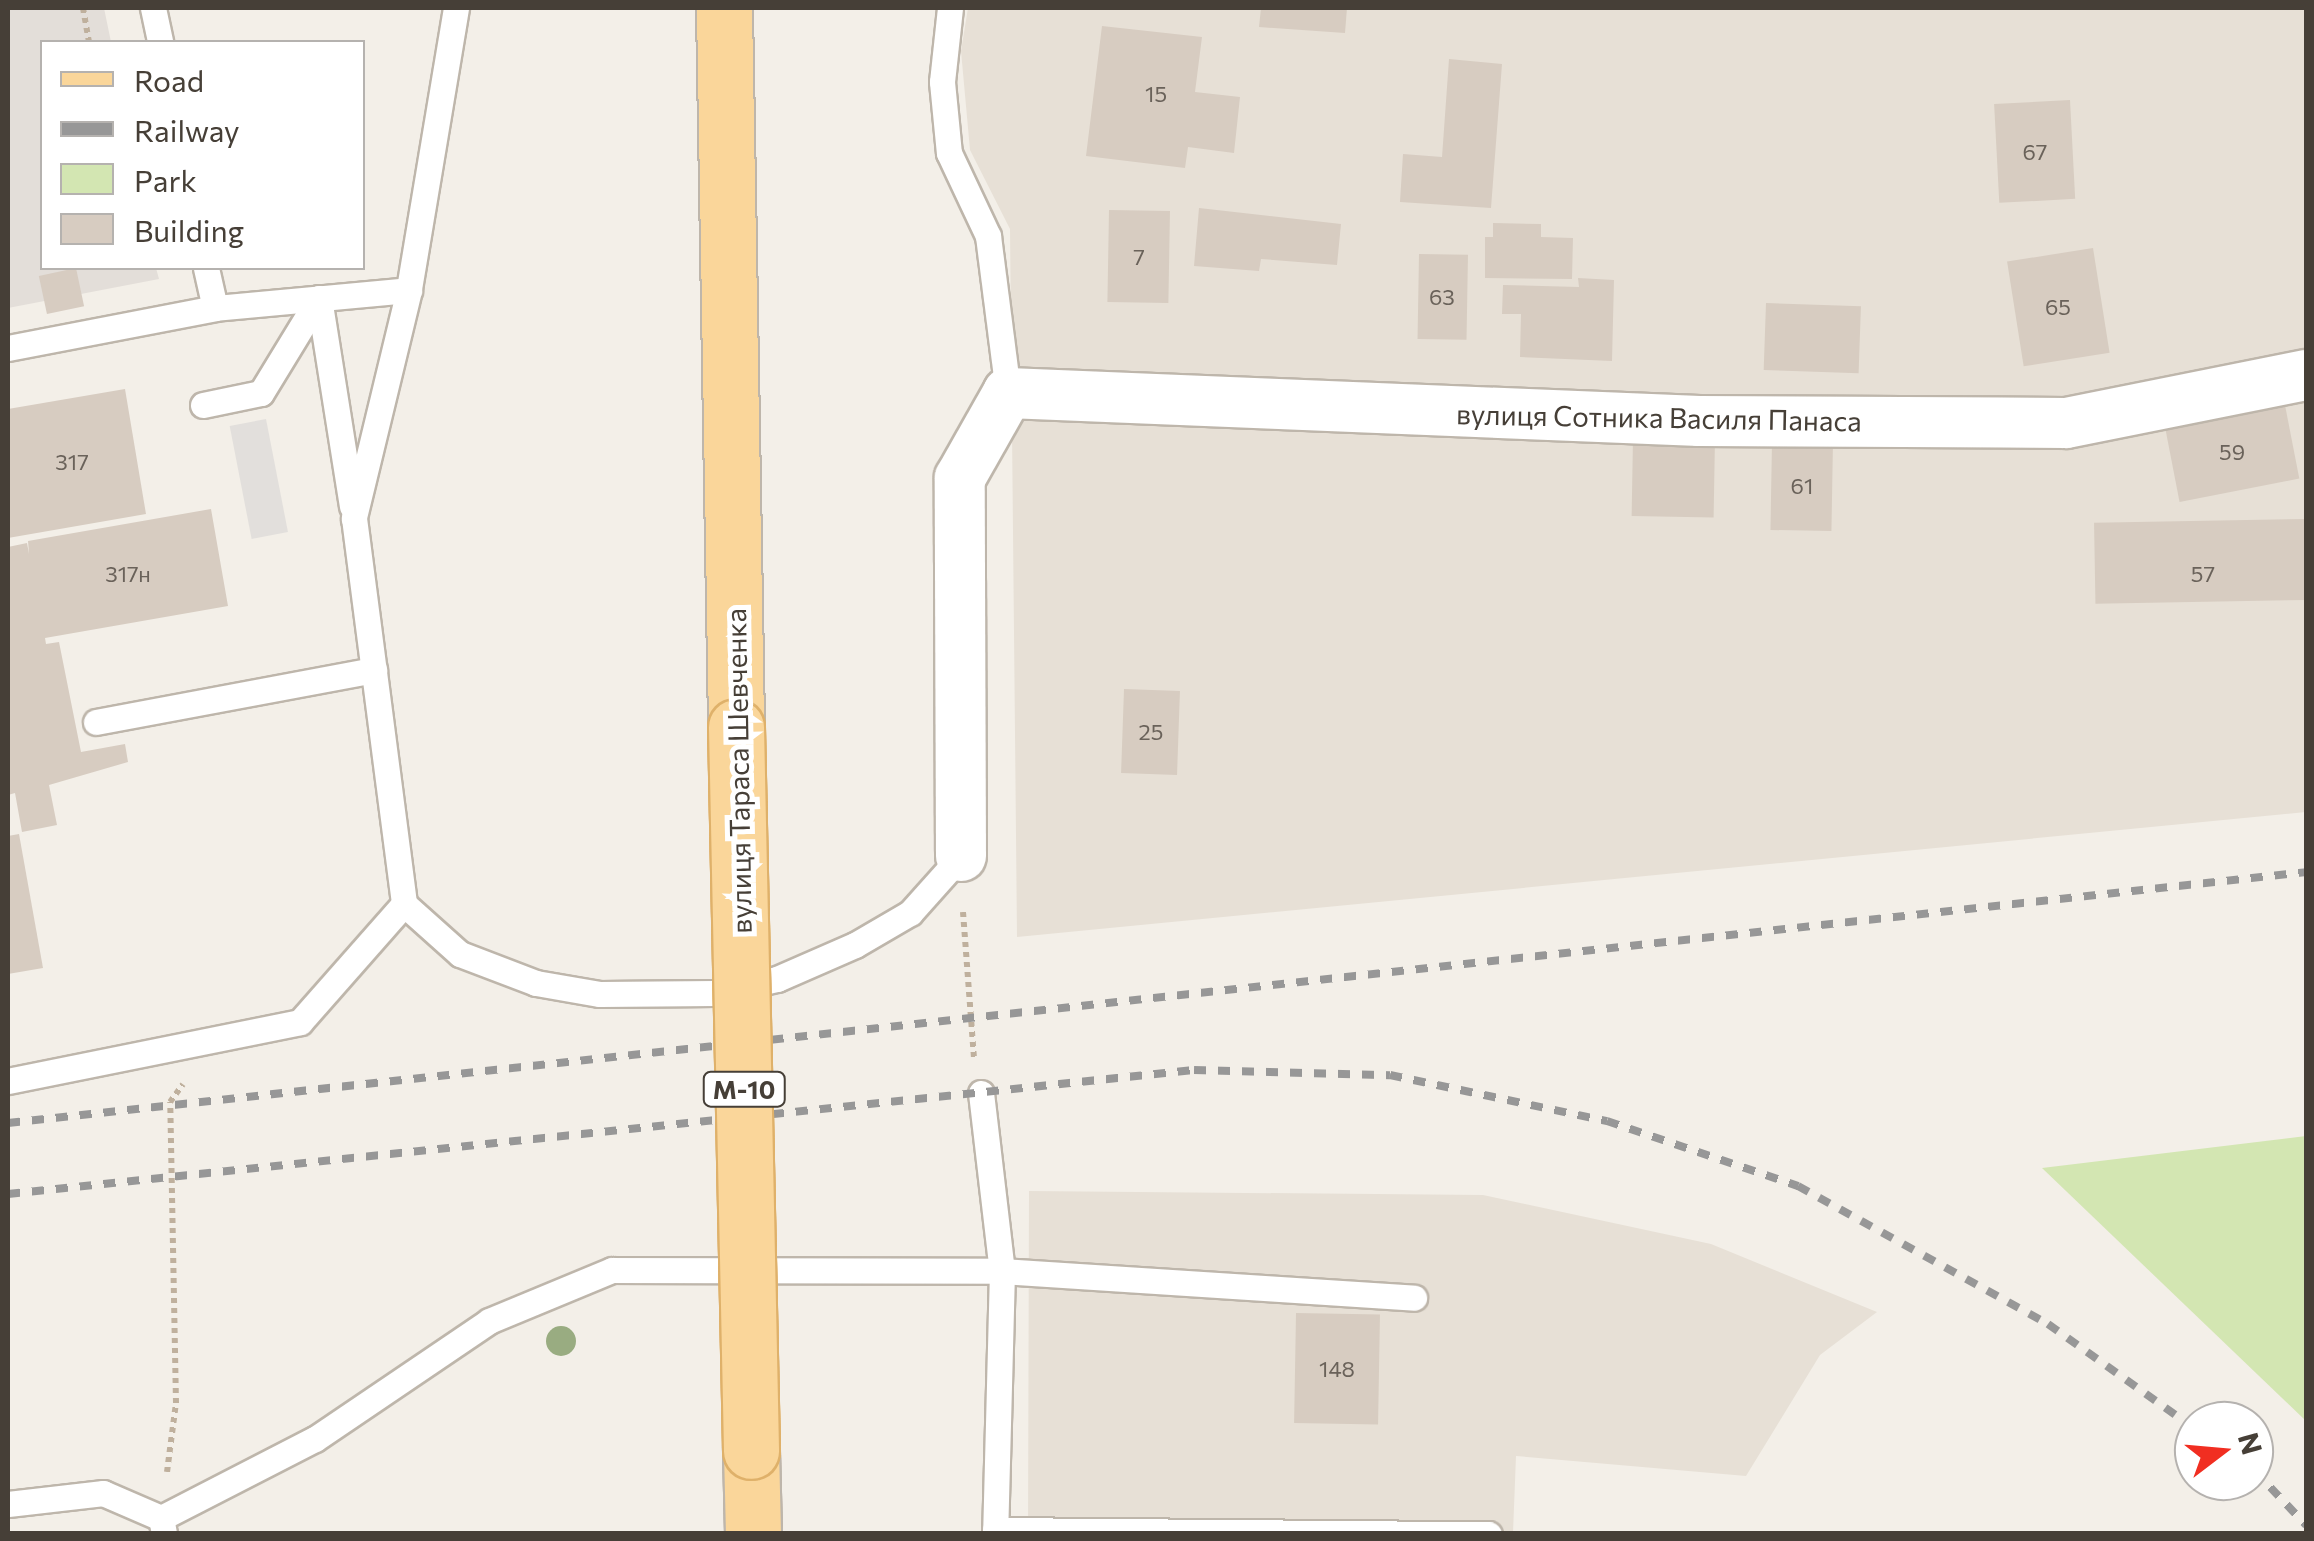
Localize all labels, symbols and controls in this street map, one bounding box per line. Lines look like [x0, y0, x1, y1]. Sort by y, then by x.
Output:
legend [40, 40, 365, 270]
text: Road [134, 61, 204, 98]
house number: 15 [1145, 81, 1167, 107]
text: Railway [134, 111, 240, 148]
house number: 67 [2023, 139, 2047, 165]
text: Park [134, 161, 197, 198]
text: Building [134, 211, 244, 248]
house number: 7 [1133, 244, 1145, 270]
house number: 63 [1429, 284, 1455, 310]
house number: 65 [2045, 294, 2071, 320]
street label: вулиця Сотника Василя Панаса [1456, 397, 1862, 437]
house number: 59 [2219, 439, 2245, 465]
house number: 317 [55, 449, 89, 475]
house number: 61 [1791, 473, 1813, 499]
house number: 317н [105, 561, 151, 587]
house number: 57 [2191, 561, 2215, 587]
street label: вулиця Тараса Шевченка [718, 608, 758, 934]
house number: 25 [1139, 719, 1163, 745]
road number: М-10 [702, 1069, 786, 1109]
house number: 148 [1319, 1356, 1355, 1382]
north arrow [2174, 1401, 2274, 1501]
text: N [2232, 1429, 2270, 1458]

